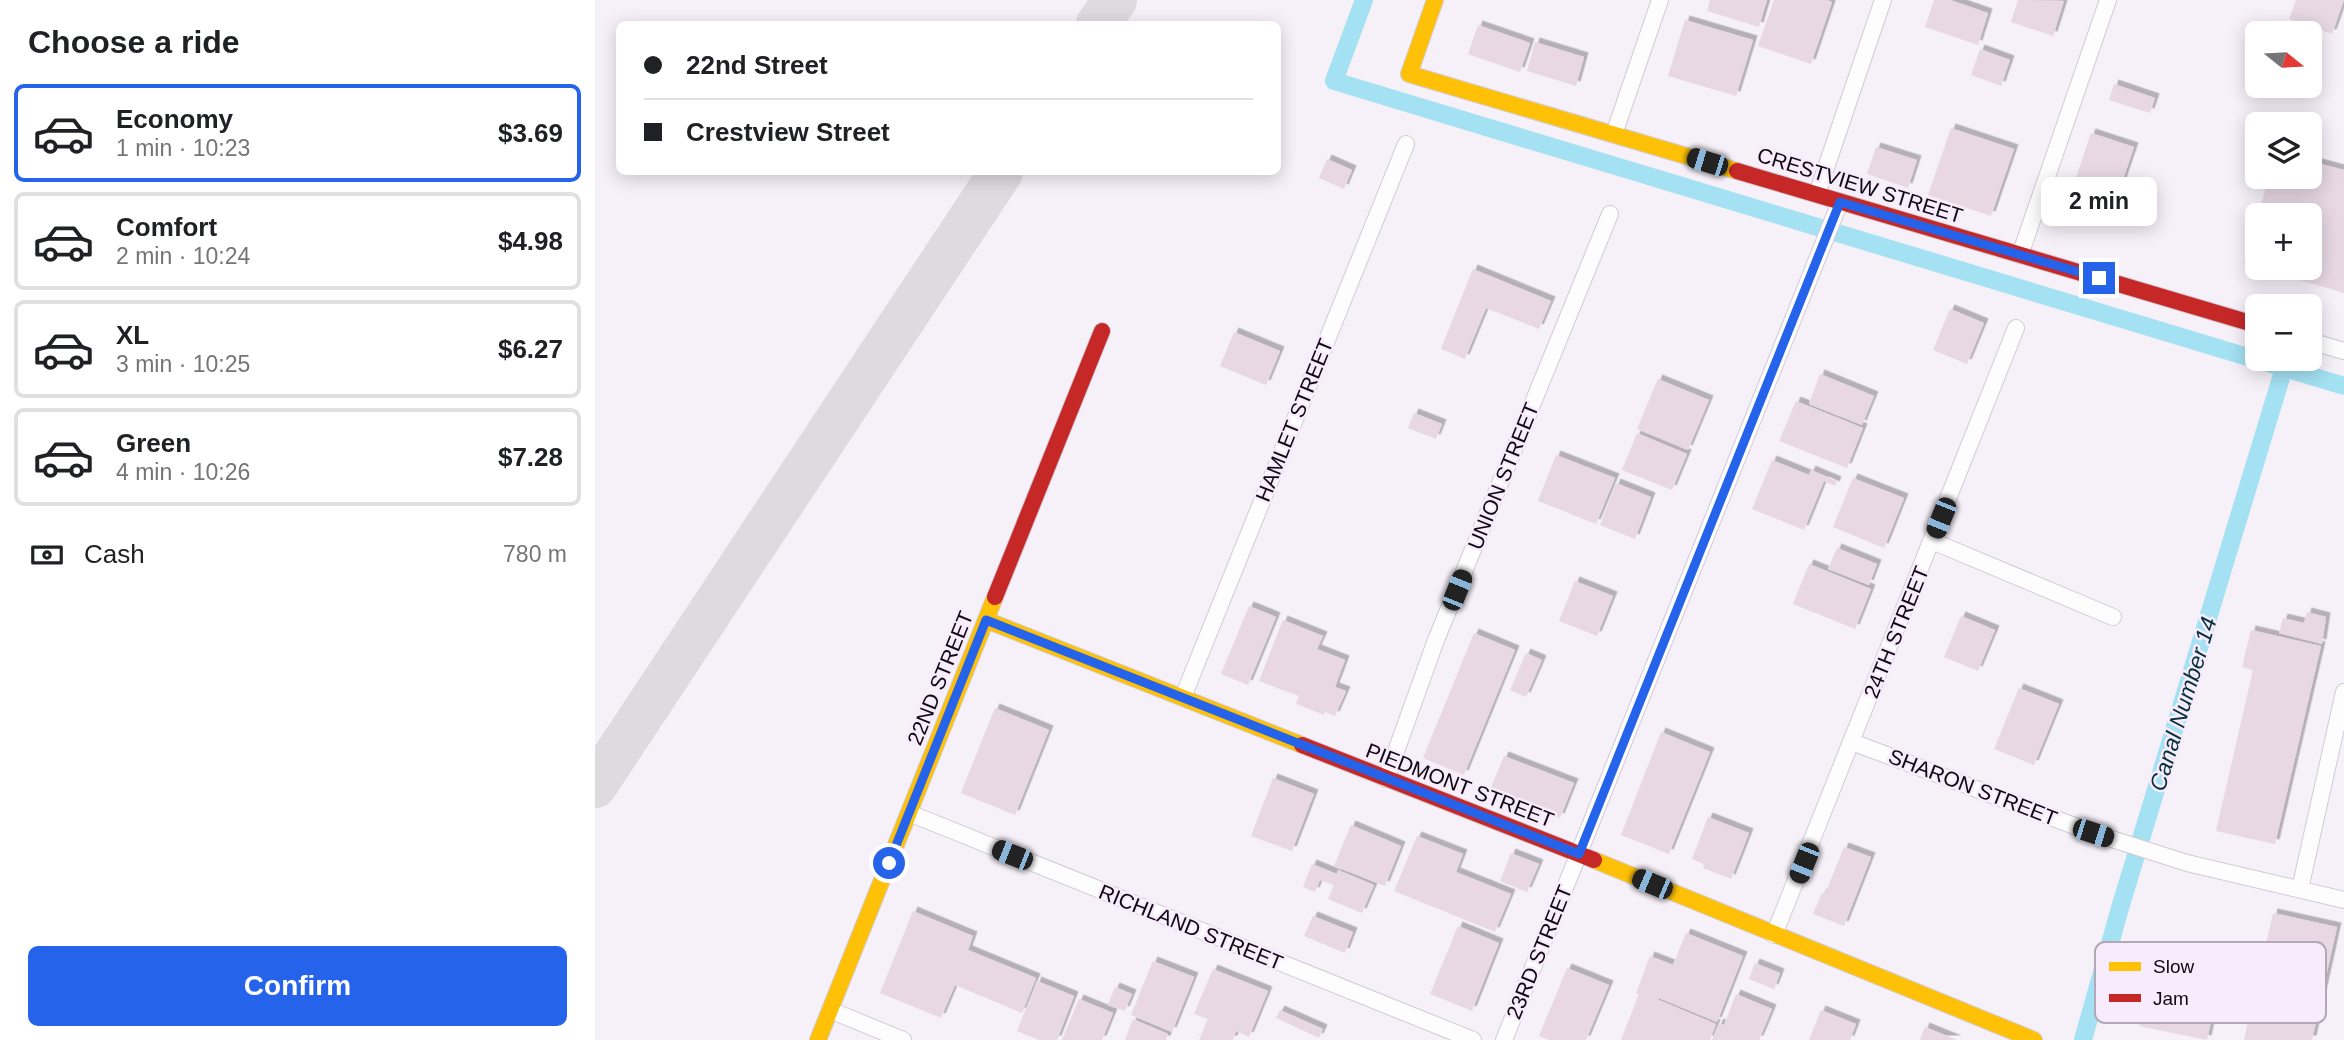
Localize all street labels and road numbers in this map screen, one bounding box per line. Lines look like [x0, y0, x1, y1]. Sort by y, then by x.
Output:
street label: CRESTVIEW STREET [1755, 143, 1966, 227]
street label: HAMLET STREET [1251, 335, 1337, 505]
street label: UNION STREET [1463, 399, 1543, 553]
street label: 24TH STREET [1859, 563, 1933, 701]
street label: 22ND STREET [903, 608, 977, 748]
street label: PIEDMONT STREET [1363, 739, 1557, 831]
street label: SHARON STREET [1886, 744, 2061, 830]
street label: RICHLAND STREET [1096, 880, 1286, 974]
street label: 23RD STREET [1502, 882, 1576, 1022]

